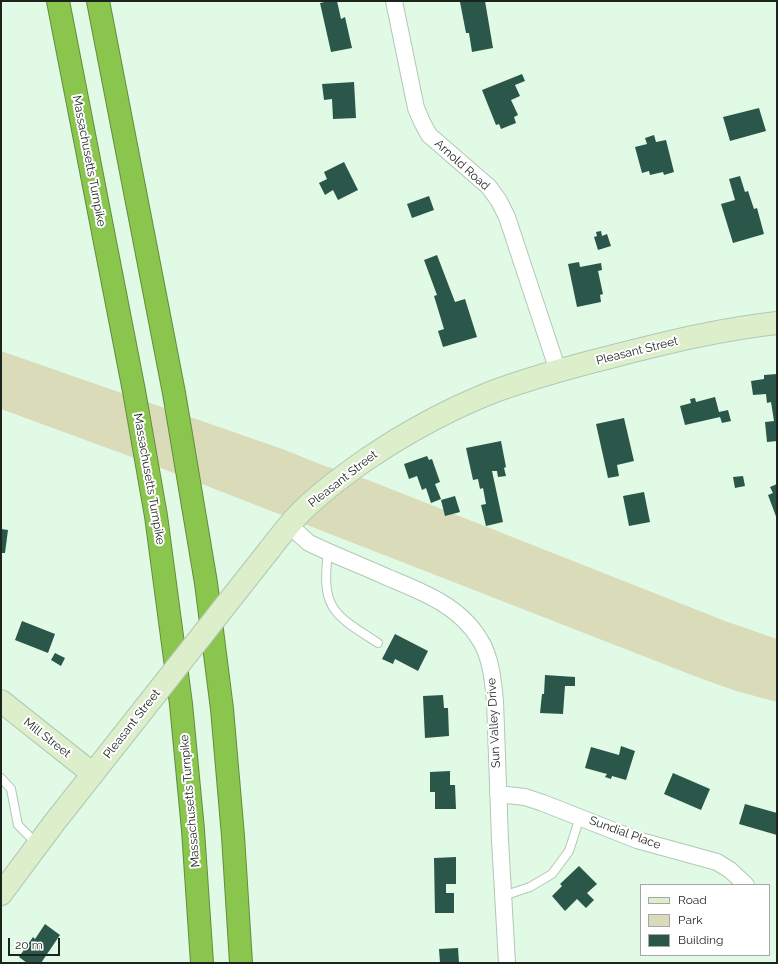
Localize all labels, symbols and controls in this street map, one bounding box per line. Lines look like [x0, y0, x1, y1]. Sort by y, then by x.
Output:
street label: Massachusetts Turnpike [69, 94, 109, 228]
street label: Arnold Road [432, 137, 492, 193]
street label: Pleasant Street [595, 334, 679, 368]
street label: Massachusetts Turnpike [130, 412, 168, 546]
street label: Pleasant Street [305, 447, 381, 511]
street label: Sun Valley Drive [484, 678, 504, 768]
street label: Pleasant Street [100, 686, 164, 762]
street label: Mill Street [21, 715, 73, 761]
street label: Massachusetts Turnpike [177, 734, 203, 868]
street label: Sundial Place [587, 813, 663, 853]
legend [640, 884, 770, 956]
text: Road [678, 893, 707, 907]
text: Park [678, 913, 703, 927]
scale bar [10, 930, 62, 956]
text: Building [678, 933, 724, 947]
text: 20 m [15, 938, 43, 952]

